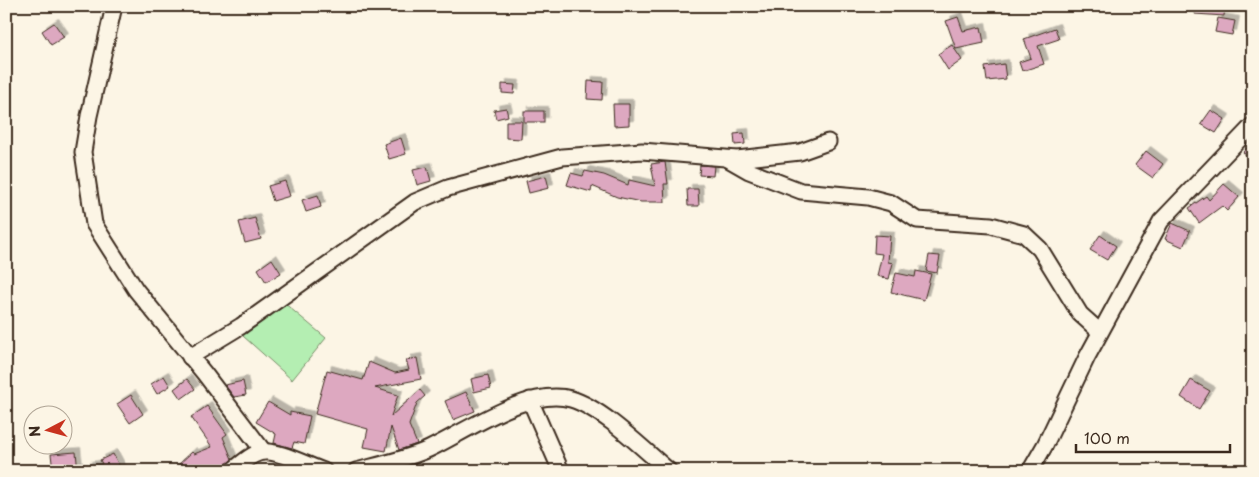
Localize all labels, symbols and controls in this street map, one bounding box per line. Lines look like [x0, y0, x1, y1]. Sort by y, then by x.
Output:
north arrow [22, 404, 72, 454]
scale bar [1076, 422, 1230, 454]
text: N [24, 425, 46, 438]
text: 100 m [1084, 426, 1130, 449]

